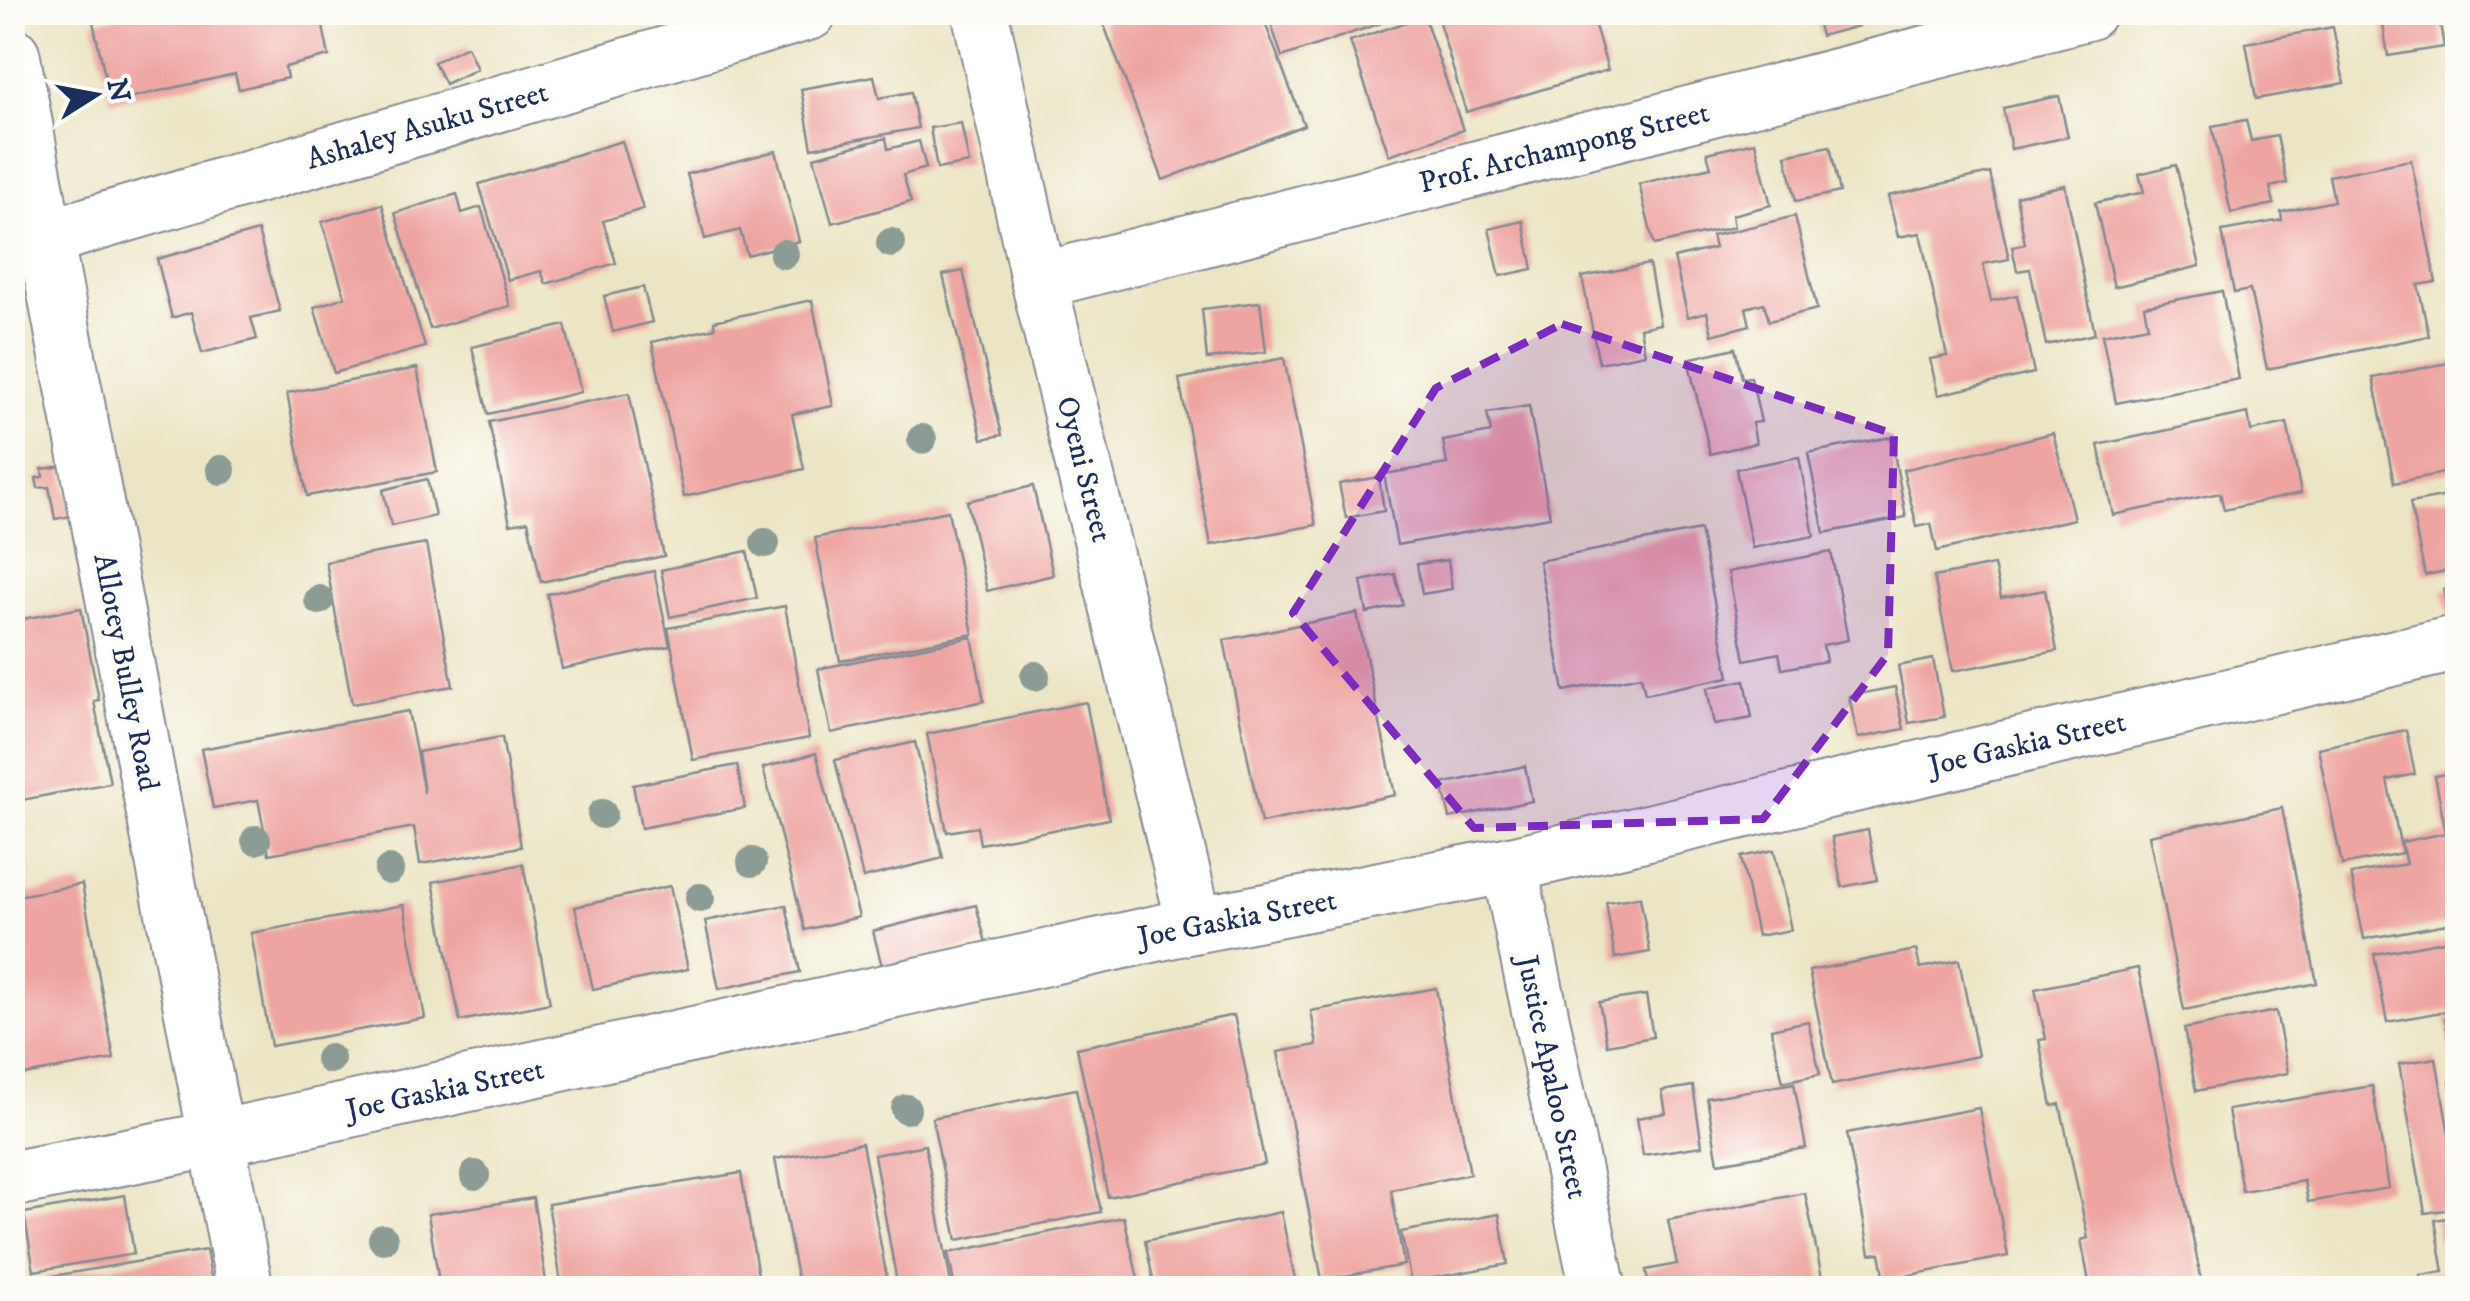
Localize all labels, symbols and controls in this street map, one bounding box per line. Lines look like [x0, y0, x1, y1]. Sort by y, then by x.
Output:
north arrow [45, 45, 145, 145]
street label: Ashaley Asuku Street [302, 74, 553, 179]
text: N [99, 76, 137, 105]
street label: Prof. Archampong Street [1416, 95, 1713, 202]
street label: Oyeni Street [1048, 393, 1119, 546]
street label: Allotey Bulley Road [84, 551, 167, 794]
street label: Joe Gaskia Street [1922, 704, 2130, 786]
street label: Joe Gaskia Street [1132, 882, 1340, 957]
street label: Justice Apaloo Street [1507, 950, 1595, 1202]
street label: Joe Gaskia Street [340, 1051, 548, 1130]

